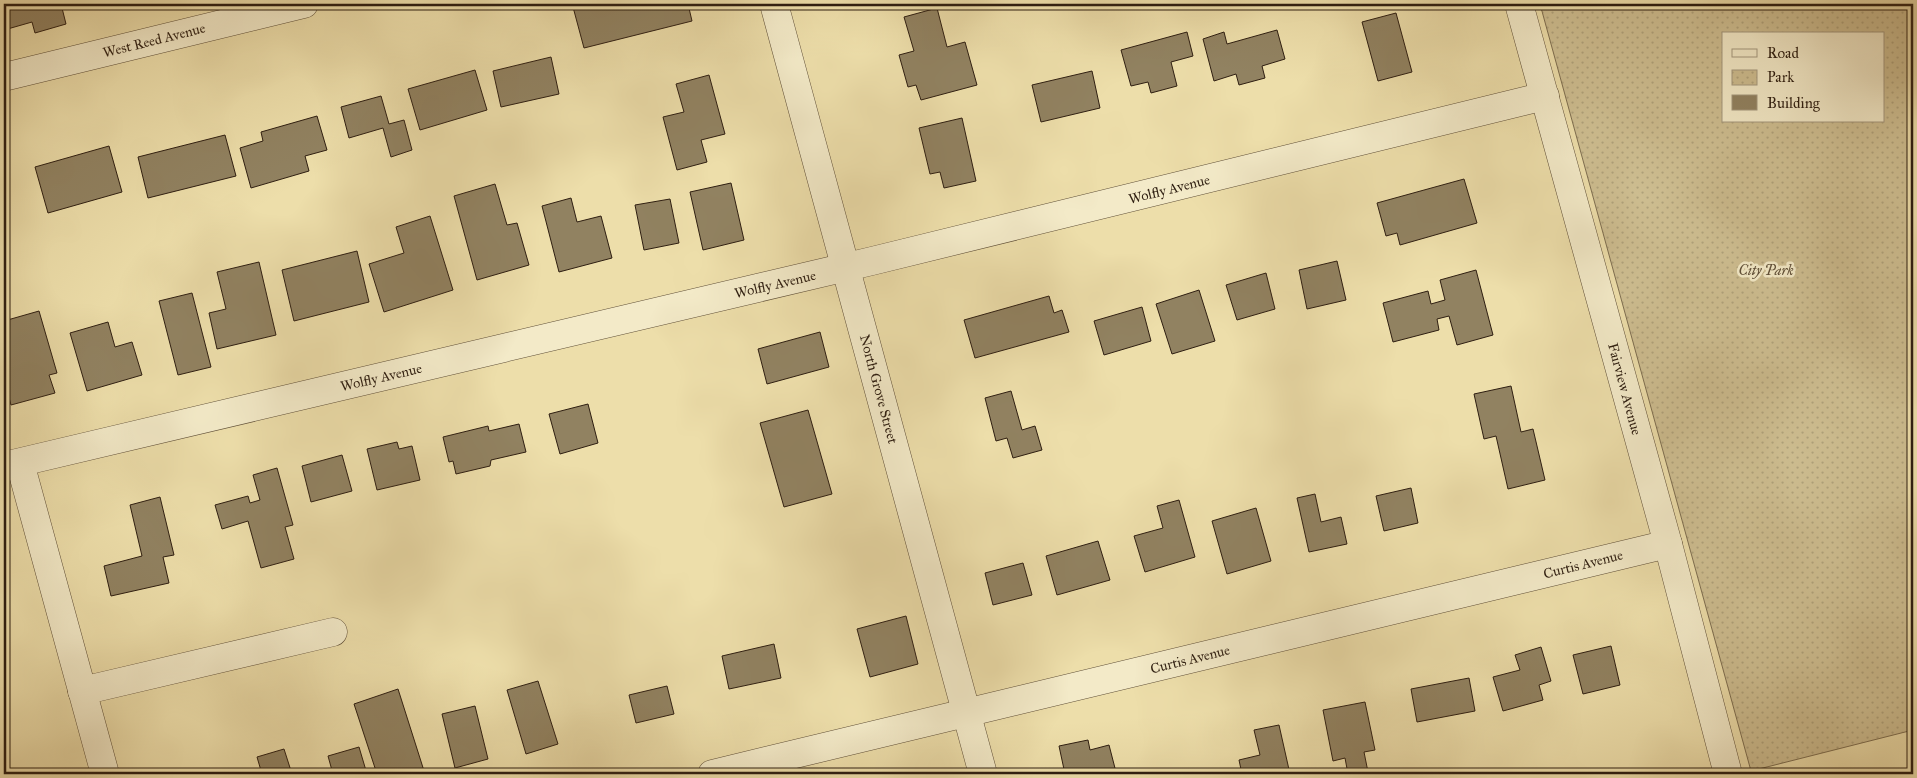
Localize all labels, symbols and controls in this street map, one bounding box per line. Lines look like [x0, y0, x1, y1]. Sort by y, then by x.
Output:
street label: West Reed Avenue [101, 19, 207, 61]
legend [1722, 32, 1884, 122]
text: Road [1767, 44, 1799, 62]
text: Park [1767, 68, 1794, 86]
text: Building [1767, 94, 1821, 112]
street label: Wolfly Avenue [1127, 171, 1212, 208]
park label: City Park [1738, 262, 1794, 279]
street label: Wolfly Avenue [733, 267, 818, 302]
street label: North Grove Street [856, 333, 901, 446]
street label: Fairview Avenue [1604, 341, 1645, 437]
street label: Wolfly Avenue [339, 360, 424, 395]
street label: Curtis Avenue [1542, 546, 1625, 583]
street label: Curtis Avenue [1149, 641, 1232, 678]

